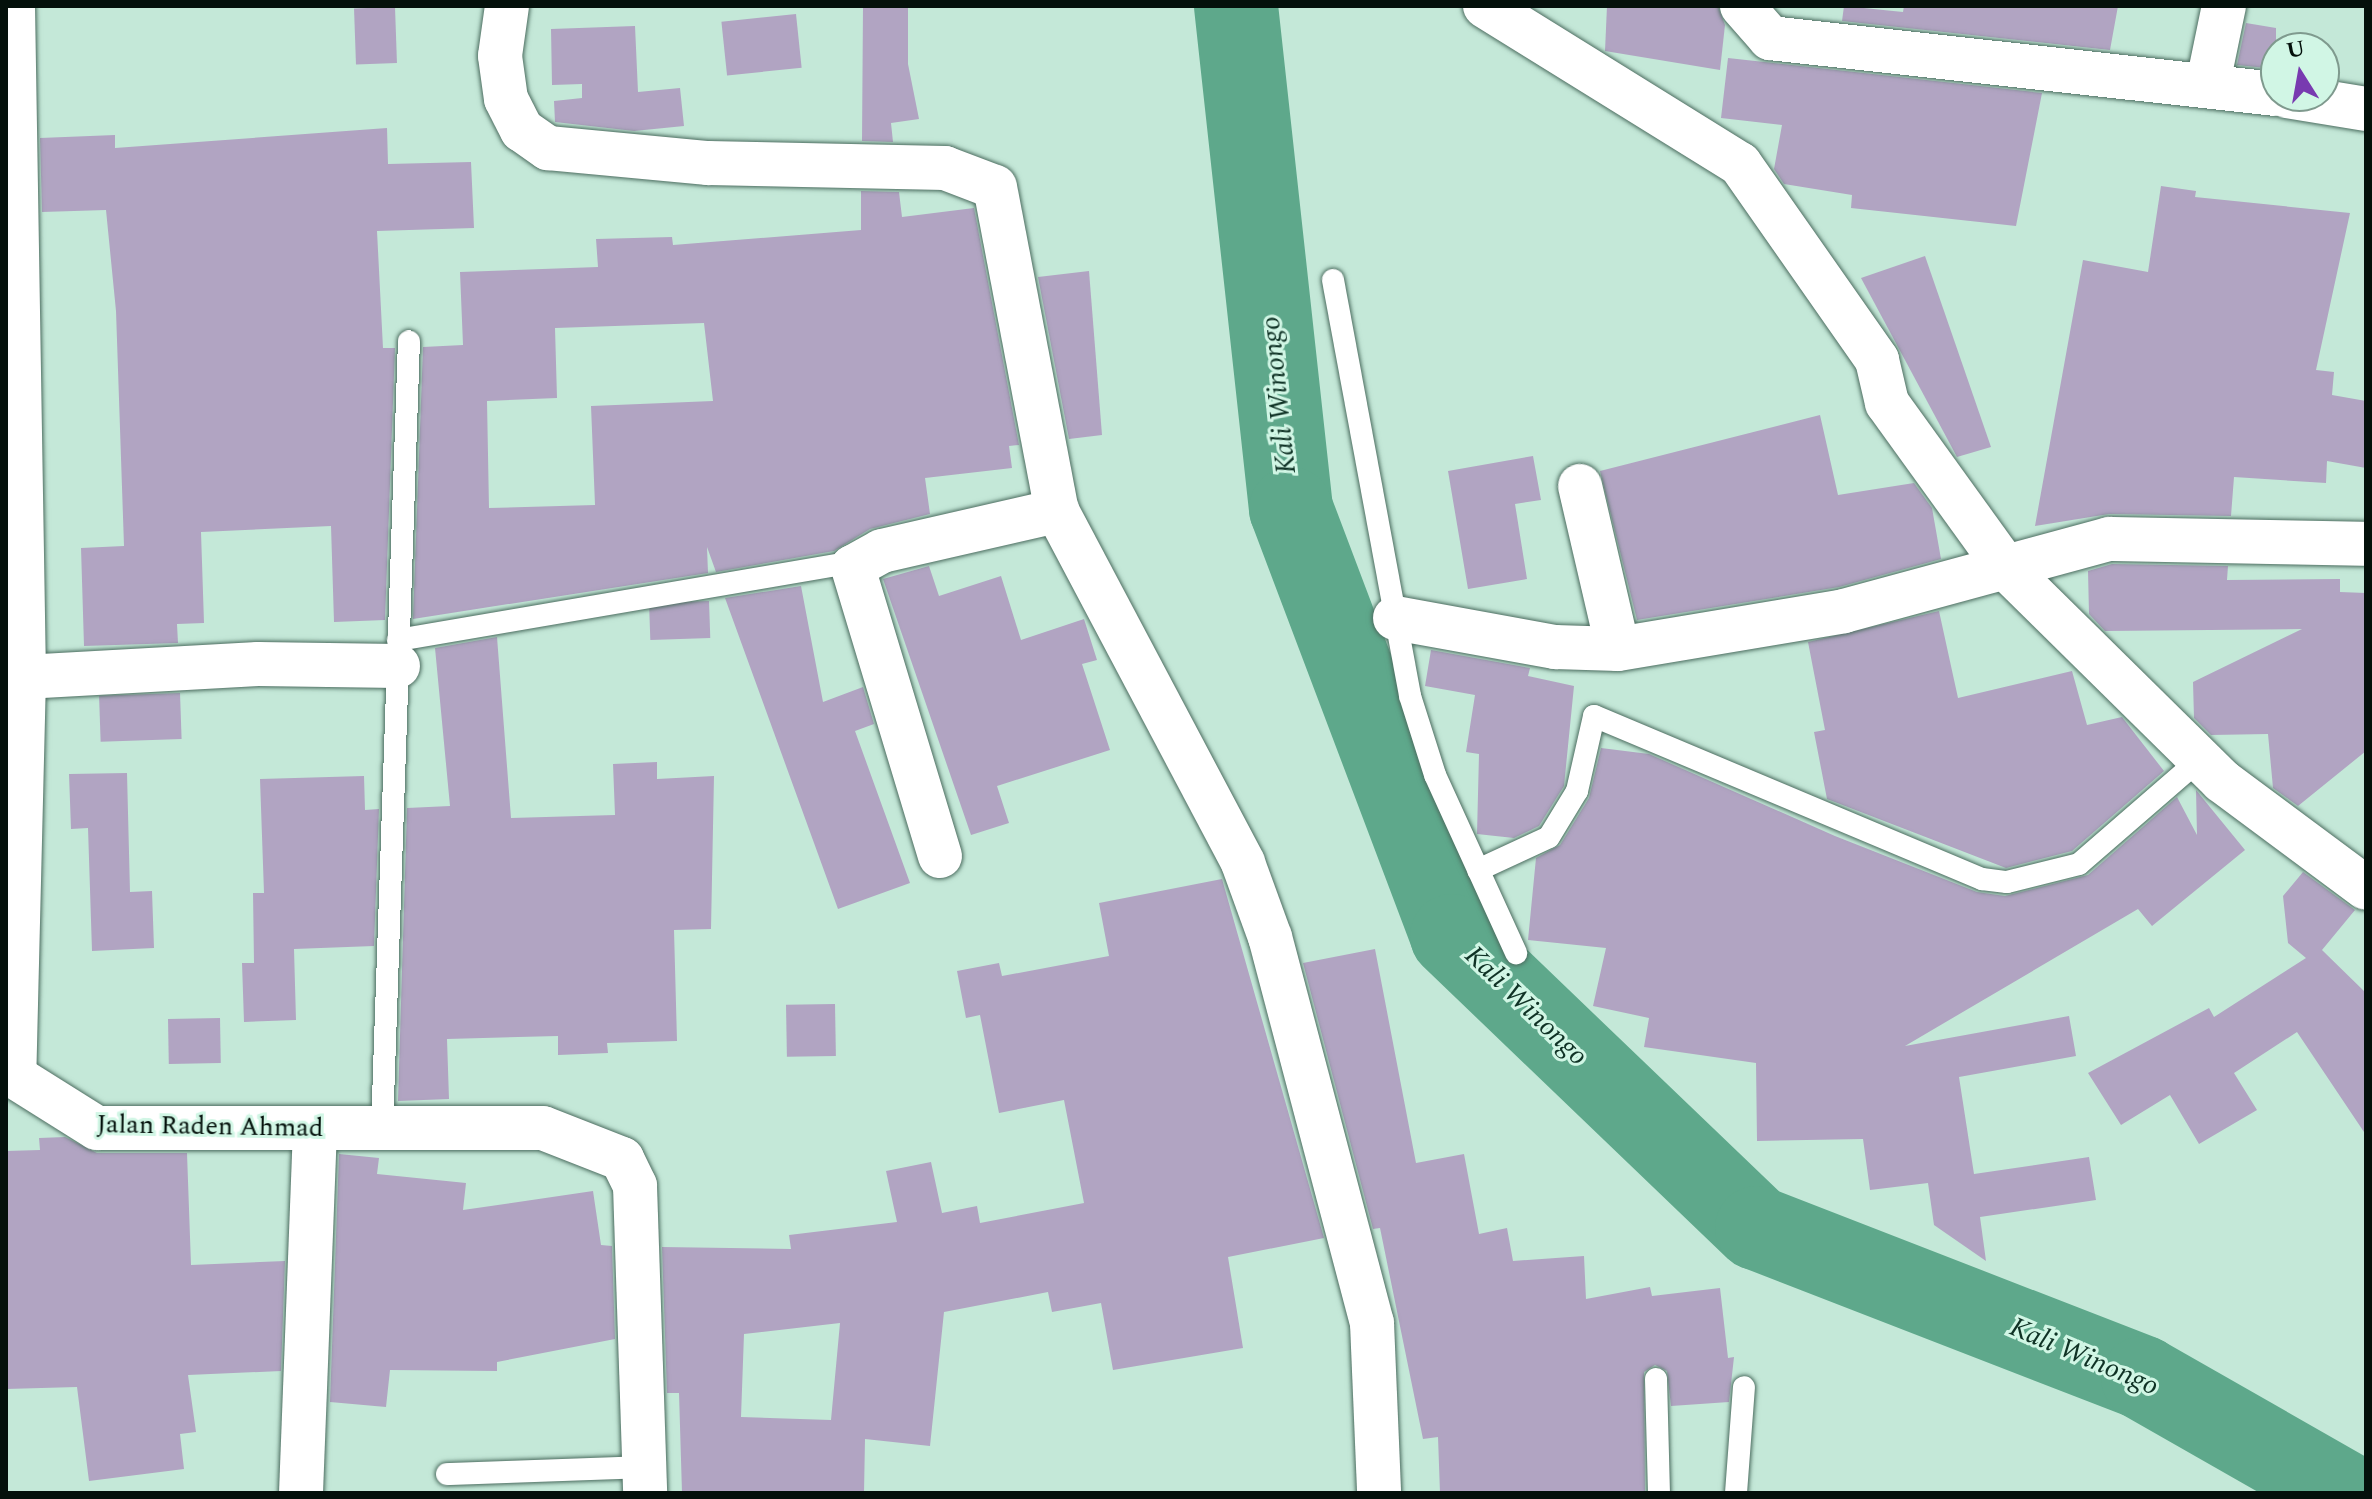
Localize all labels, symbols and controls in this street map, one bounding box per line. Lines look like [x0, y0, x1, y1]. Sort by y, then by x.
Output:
north arrow [2260, 32, 2340, 112]
text: U [2284, 32, 2308, 68]
water label: Kali Winongo [1254, 314, 1304, 476]
water label: Kali Winongo [1457, 939, 1595, 1073]
street label: Jalan Raden Ahmad [96, 1109, 324, 1145]
water label: Kali Winongo [2005, 1311, 2163, 1403]

